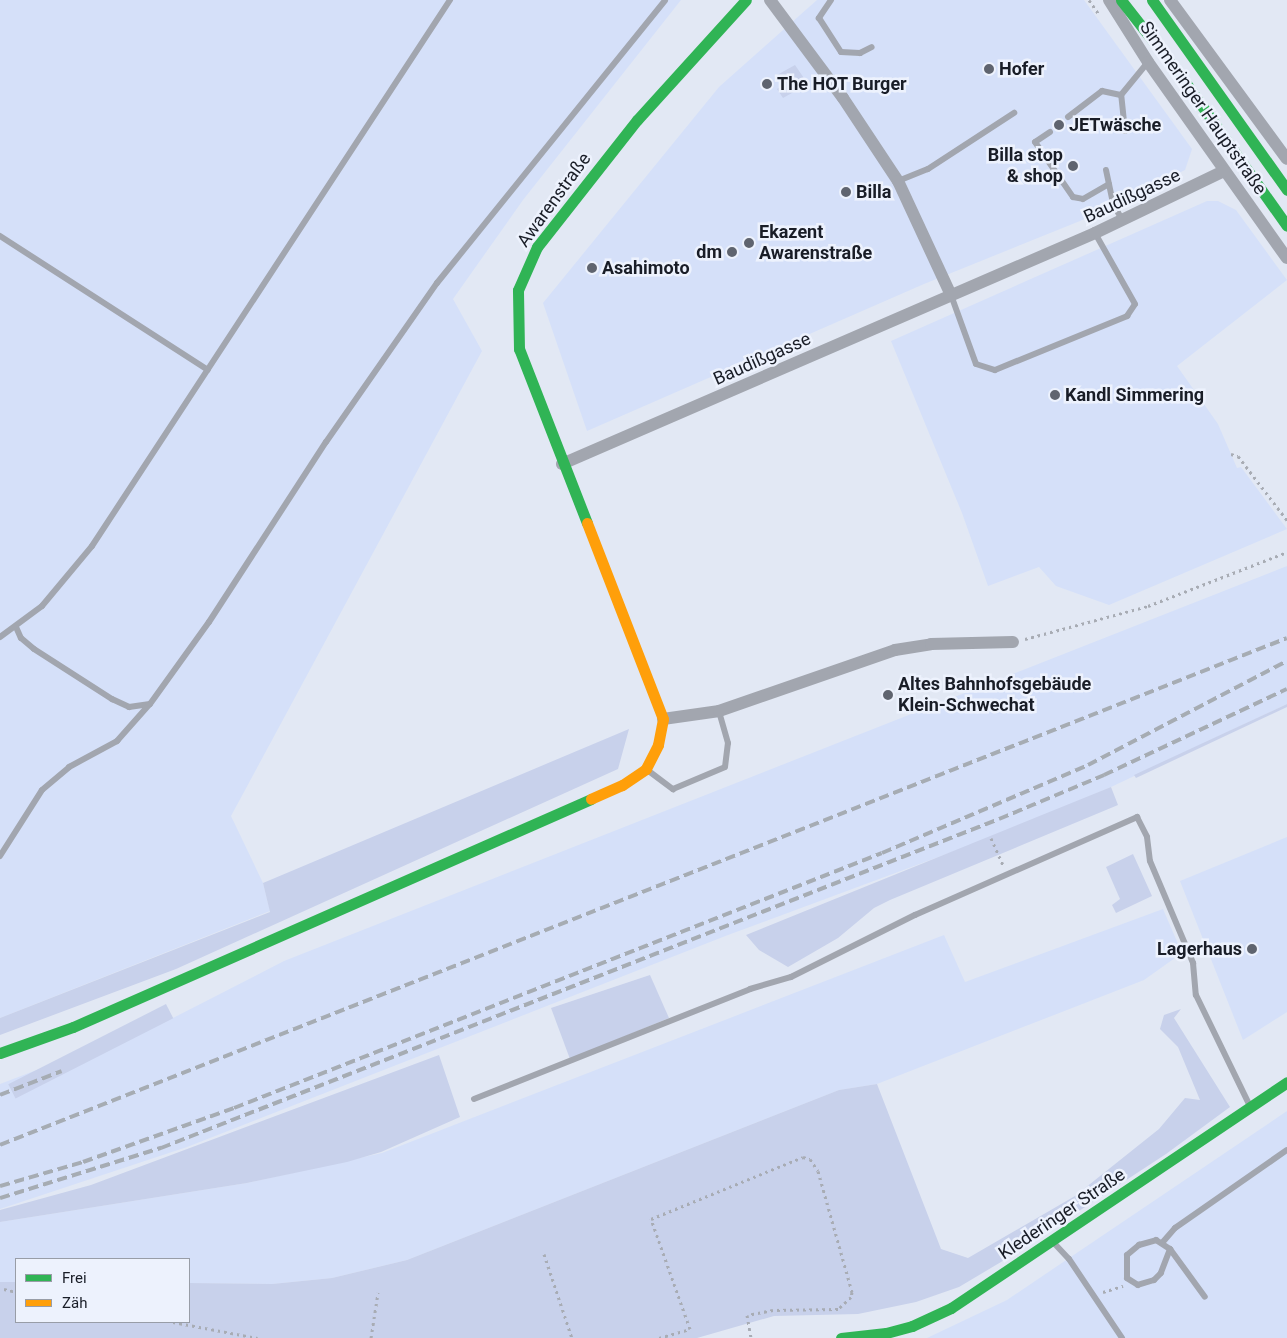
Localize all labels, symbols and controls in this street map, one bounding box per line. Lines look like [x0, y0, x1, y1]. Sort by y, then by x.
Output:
street label: Simmeringer Hauptstraße [1135, 17, 1271, 199]
place label: Hofer [999, 58, 1044, 80]
marker: Hofer [983, 63, 995, 75]
place label: The HOT Burger [777, 73, 907, 95]
marker: The HOT Burger [761, 78, 773, 90]
place label: JETwäsche [1069, 114, 1161, 136]
marker: JETwäsche [1053, 119, 1065, 131]
place label: Billa stop & shop [988, 145, 1063, 188]
street label: Awarenstraße [513, 149, 595, 251]
marker: Billa stop & shop [1067, 160, 1079, 172]
street label: Baudißgasse [1080, 164, 1184, 228]
place label: Billa [856, 181, 891, 203]
marker: Billa [840, 186, 852, 198]
place label: Ekazent Awarenstraße [759, 222, 872, 264]
marker: Ekazent Awarenstraße [743, 237, 755, 249]
place label: dm [696, 241, 722, 263]
marker: dm [726, 246, 738, 258]
place label: Asahimoto [602, 257, 690, 279]
marker: Asahimoto [586, 262, 598, 274]
street label: Baudißgasse [710, 328, 814, 390]
place label: Kandl Simmering [1065, 384, 1204, 406]
marker: Kandl Simmering [1049, 389, 1061, 401]
place label: Altes Bahnhofsgebäude Klein-Schwechat [898, 674, 1091, 716]
marker: Altes Bahnhofsgebäude Klein-Schwechat [882, 689, 894, 701]
place label: Lagerhaus [1157, 938, 1242, 960]
marker: Lagerhaus [1246, 943, 1258, 955]
street label: Klederinger Straße [995, 1164, 1129, 1264]
legend [15, 1258, 190, 1323]
text: Frei [62, 1269, 87, 1287]
text: Zäh [62, 1294, 87, 1312]

